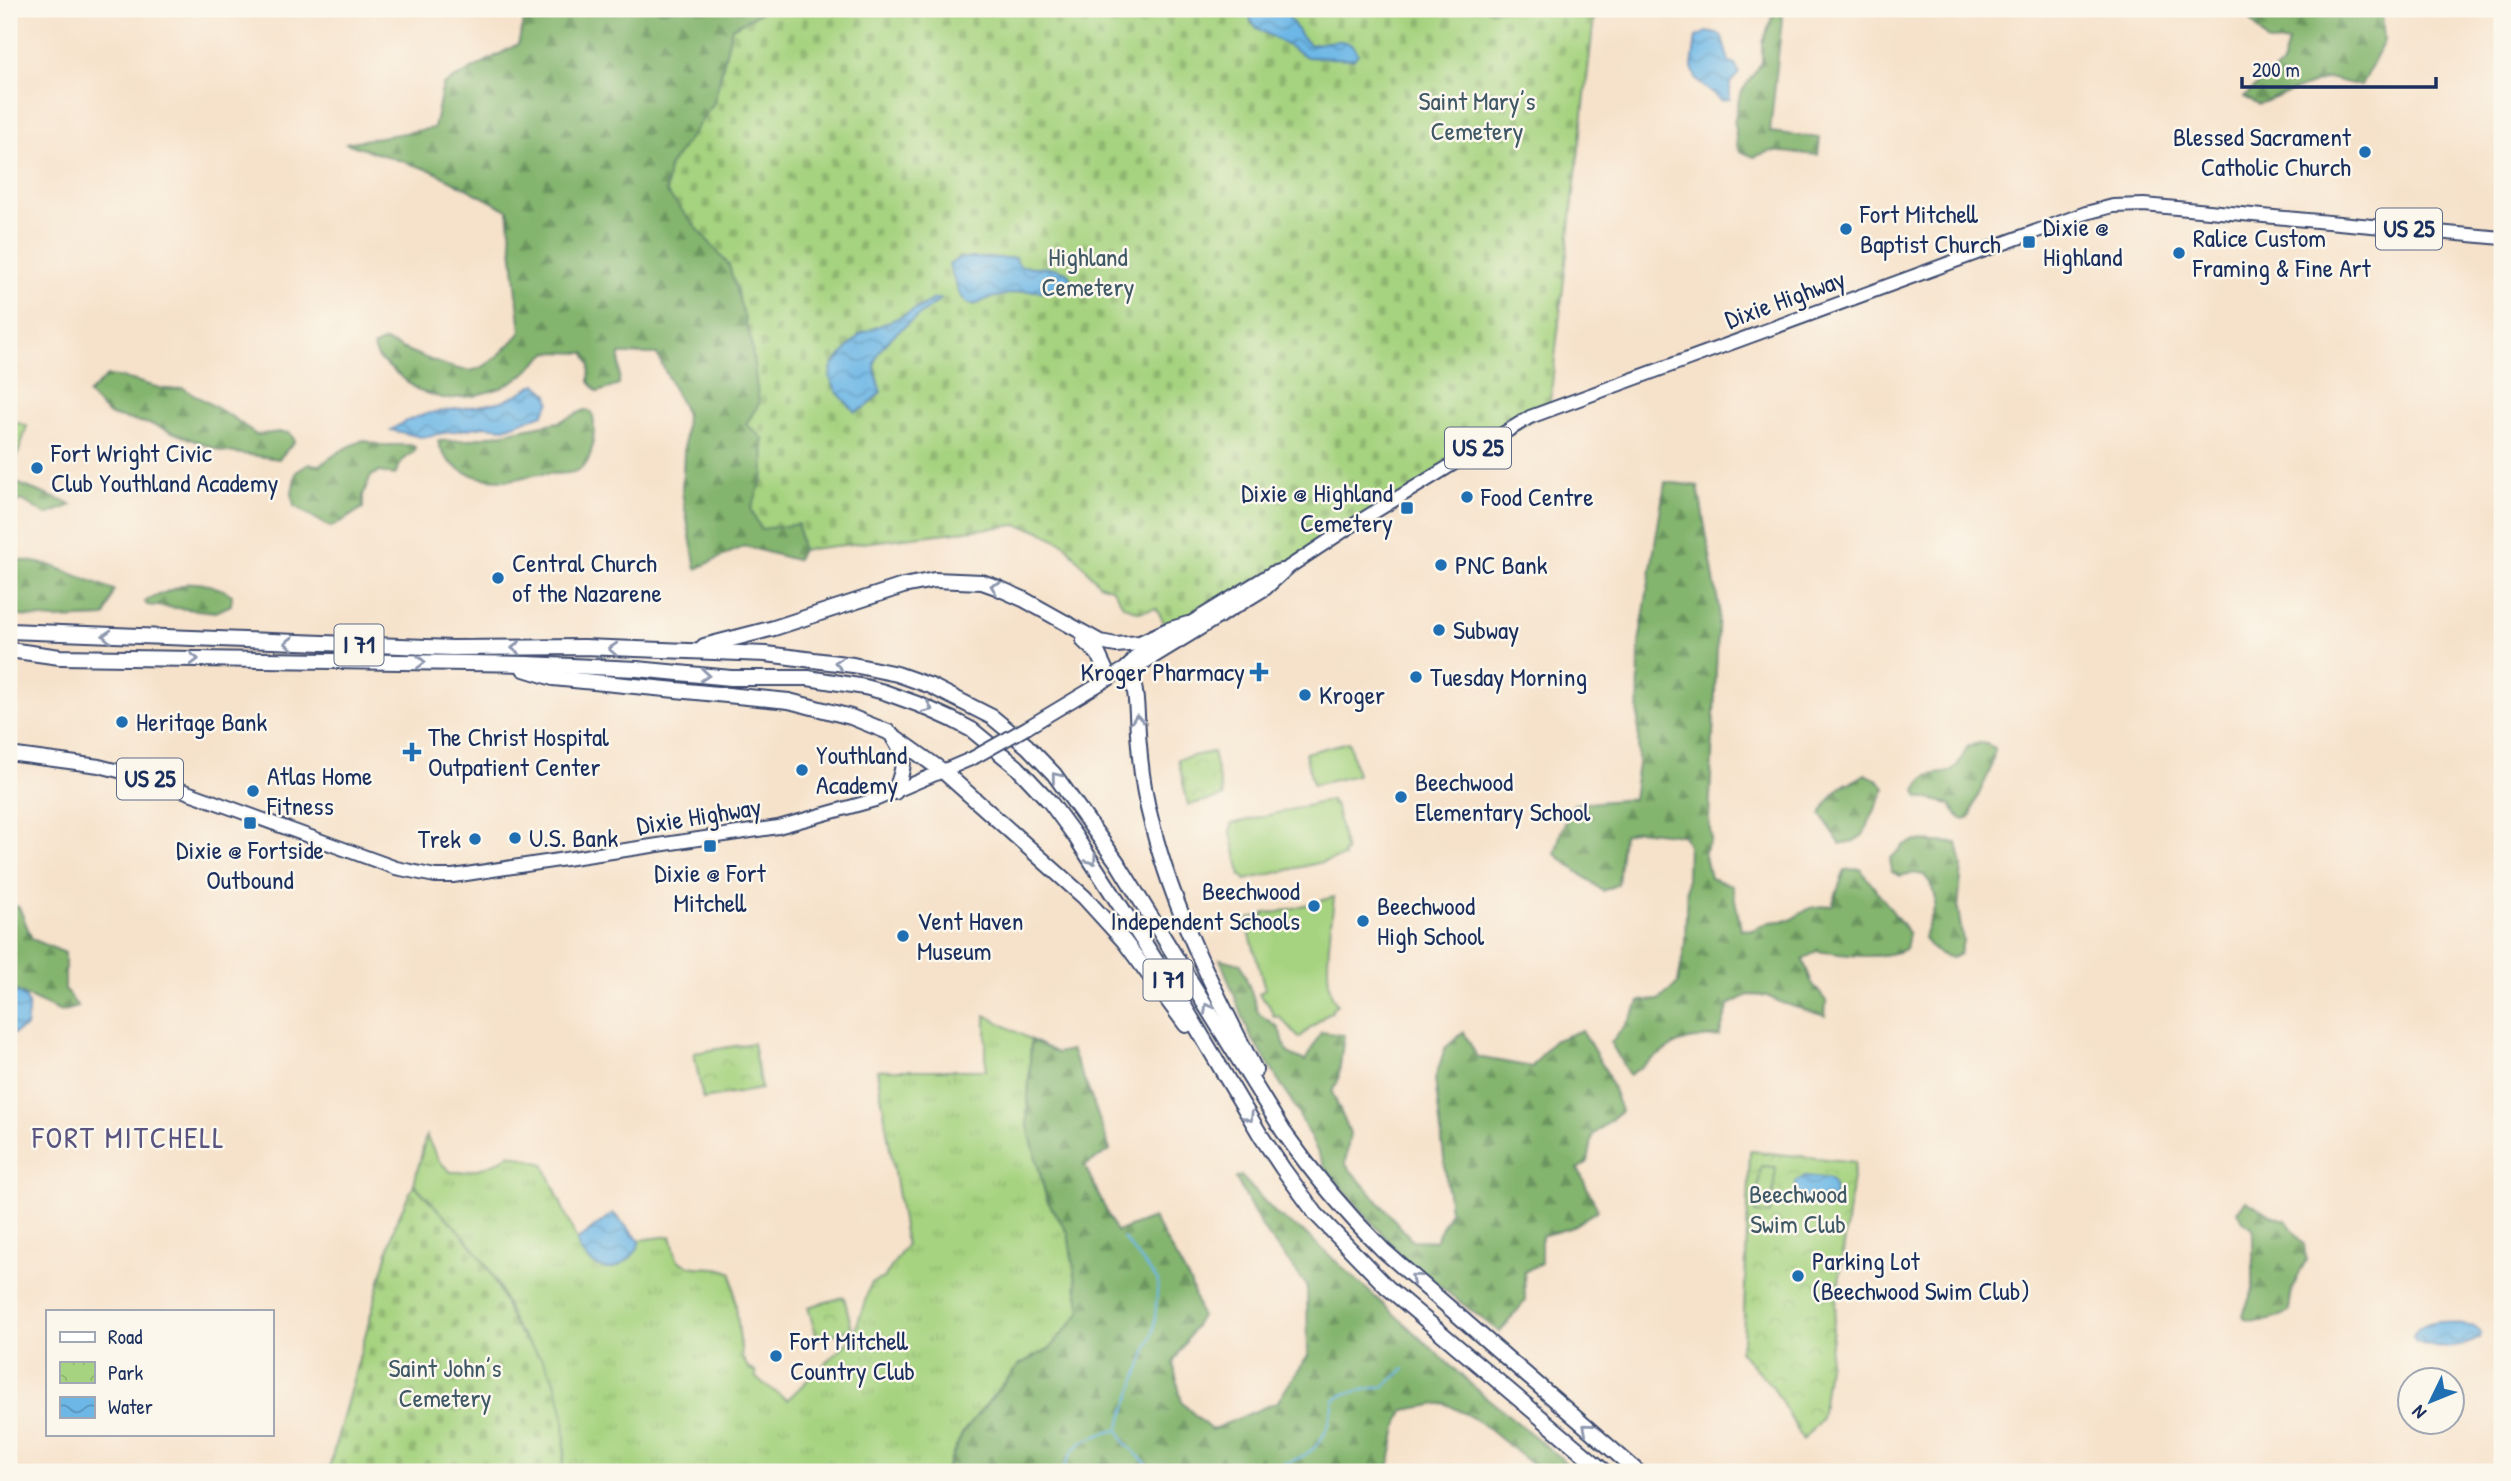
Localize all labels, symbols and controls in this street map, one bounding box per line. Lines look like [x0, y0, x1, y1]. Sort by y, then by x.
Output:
scale bar [2242, 46, 2436, 90]
text: 200 m [2252, 55, 2300, 84]
park label: Saint Mary’s Cemetery [1418, 83, 1536, 148]
place label: Blessed Sacrament Catholic Church [2173, 119, 2352, 184]
marker: Blessed Sacrament Catholic Church [2357, 144, 2373, 160]
place label: Fort Mitchell Baptist Church [1859, 196, 2001, 261]
place label: Dixie @ Highland [2043, 209, 2122, 274]
road number: US 25 [2376, 209, 2442, 250]
place label: Ralice Custom Framing & Fine Art [2192, 220, 2372, 285]
marker: Fort Mitchell Baptist Church [1838, 221, 1854, 237]
marker: Dixie @ Highland [2021, 234, 2037, 250]
park label: Highland Cemetery [1042, 239, 1134, 304]
marker: Ralice Custom Framing & Fine Art [2171, 245, 2187, 261]
street label: Dixie Highway [1720, 261, 1850, 336]
road number: US 25 [1445, 428, 1511, 468]
place label: Fort Wright Civic Club Youthland Academy [50, 435, 279, 500]
marker: Fort Wright Civic Club Youthland Academy [29, 460, 45, 476]
place label: Dixie @ Highland Cemetery [1241, 475, 1393, 540]
place label: Food Centre [1480, 479, 1593, 514]
marker: Food Centre [1459, 489, 1475, 505]
marker: Dixie @ Highland Cemetery [1399, 500, 1415, 516]
place label: Central Church of the Nazarene [512, 545, 662, 610]
place label: PNC Bank [1455, 547, 1548, 582]
marker: PNC Bank [1433, 557, 1449, 573]
marker: Central Church of the Nazarene [490, 570, 506, 586]
one-way arrow [989, 582, 1001, 596]
place label: Subway [1453, 612, 1519, 647]
marker: Subway [1431, 622, 1447, 638]
road number: I 71 [334, 624, 384, 666]
one-way arrow [102, 629, 113, 644]
one-way arrow [283, 635, 294, 650]
one-way arrow [510, 641, 521, 656]
one-way arrow [607, 641, 618, 656]
one-way arrow [189, 651, 200, 667]
one-way arrow [417, 654, 427, 670]
place label: Kroger Pharmacy [1080, 654, 1245, 689]
one-way arrow [833, 656, 844, 671]
place label: Tuesday Morning [1430, 659, 1587, 694]
marker: Kroger Pharmacy [1251, 664, 1267, 680]
one-way arrow [699, 667, 710, 682]
marker: Tuesday Morning [1408, 669, 1424, 685]
place label: Kroger [1319, 677, 1385, 712]
marker: Kroger [1297, 687, 1313, 703]
one-way arrow [920, 700, 933, 714]
place label: Heritage Bank [136, 704, 268, 739]
one-way arrow [1130, 713, 1145, 724]
marker: Heritage Bank [114, 714, 130, 730]
place label: The Christ Hospital Outpatient Center [428, 719, 609, 784]
place label: Youthland Academy [816, 737, 907, 802]
marker: The Christ Hospital Outpatient Center [402, 742, 422, 762]
road number: US 25 [117, 758, 183, 800]
place label: Atlas Home Fitness [266, 758, 372, 823]
marker: Youthland Academy [794, 762, 810, 778]
place label: Beechwood Elementary School [1415, 764, 1591, 829]
one-way arrow [1052, 773, 1064, 786]
marker: Atlas Home Fitness [245, 783, 261, 799]
street label: Dixie Highway [634, 788, 764, 843]
marker: Beechwood Elementary School [1393, 789, 1409, 805]
marker: Dixie @ Fortside Outbound [242, 815, 258, 831]
place label: U.S. Bank [529, 820, 618, 855]
place label: Trek [418, 821, 461, 856]
marker: U.S. Bank [507, 830, 523, 846]
marker: Trek [467, 831, 483, 847]
place label: Dixie @ Fortside Outbound [176, 832, 324, 897]
marker: Dixie @ Fort Mitchell [702, 838, 718, 854]
one-way arrow [1084, 852, 1096, 865]
place label: Dixie @ Fort Mitchell [654, 855, 767, 920]
place label: Beechwood Independent Schools [1110, 873, 1300, 938]
place label: Beechwood High School [1377, 888, 1484, 953]
marker: Beechwood Independent Schools [1306, 898, 1322, 914]
place label: Vent Haven Museum [917, 903, 1024, 968]
marker: Beechwood High School [1355, 913, 1371, 929]
marker: Vent Haven Museum [895, 928, 911, 944]
road number: I 71 [1144, 960, 1192, 1000]
one-way arrow [1203, 1002, 1216, 1015]
one-way arrow [1241, 1109, 1254, 1122]
district label: FORT MITCHELL [31, 1117, 226, 1157]
park label: Beechwood Swim Club [1749, 1176, 1847, 1241]
place label: Parking Lot (Beechwood Swim Club) [1812, 1243, 2030, 1308]
marker: Parking Lot (Beechwood Swim Club) [1790, 1268, 1806, 1284]
one-way arrow [1410, 1274, 1423, 1286]
legend [46, 1310, 273, 1436]
text: Road [108, 1322, 142, 1351]
place label: Fort Mitchell Country Club [789, 1323, 915, 1388]
marker: Fort Mitchell Country Club [768, 1348, 784, 1364]
park label: Saint John’s Cemetery [388, 1350, 502, 1415]
text: Park [108, 1358, 143, 1387]
north arrow [2396, 1366, 2466, 1436]
text: Water [108, 1392, 153, 1421]
text: N [2406, 1400, 2432, 1425]
one-way arrow [1582, 1423, 1595, 1436]

